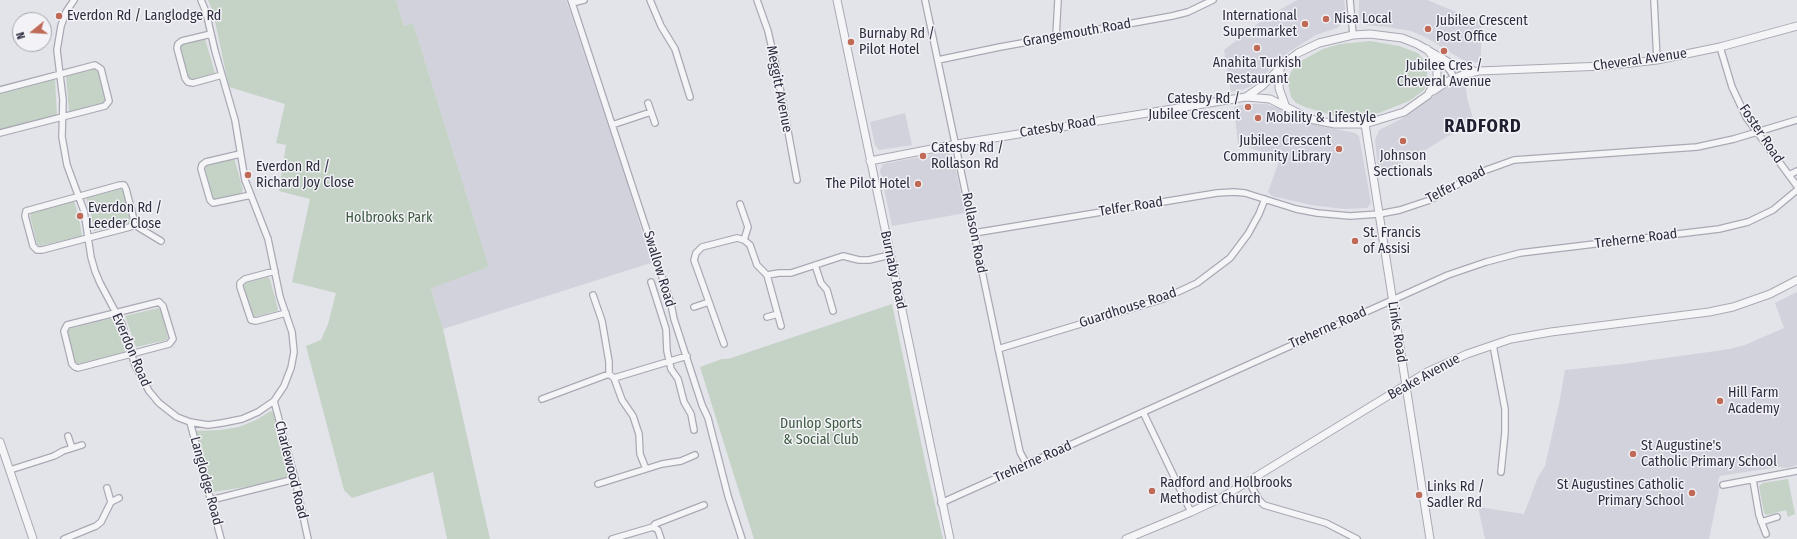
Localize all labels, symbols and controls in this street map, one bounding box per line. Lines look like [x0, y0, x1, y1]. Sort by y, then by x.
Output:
place label: Everdon Rd / Langlodge Rd [67, 8, 221, 24]
place label: International Supermarket [1222, 8, 1297, 40]
marker: Everdon Rd / Langlodge Rd [54, 11, 64, 21]
place label: Nisa Local [1334, 11, 1392, 27]
north arrow [12, 12, 52, 52]
place label: Jubilee Crescent Post Office [1436, 13, 1528, 46]
marker: Nisa Local [1321, 14, 1331, 24]
street label: Grangemouth Road [1022, 15, 1132, 51]
marker: International Supermarket [1300, 19, 1310, 29]
marker: Jubilee Crescent Post Office [1423, 24, 1433, 34]
place label: Burnaby Rd / Pilot Hotel [859, 26, 935, 58]
text: N [14, 30, 28, 41]
marker: Burnaby Rd / Pilot Hotel [846, 37, 856, 47]
marker: Anahita Turkish Restaurant [1252, 43, 1262, 53]
street label: Meggitt Avenue [762, 44, 796, 134]
street label: Cheveral Avenue [1592, 45, 1688, 75]
marker: Jubilee Cres / Cheveral Avenue [1439, 46, 1449, 56]
place label: Anahita Turkish Restaurant [1213, 55, 1301, 88]
place label: Jubilee Cres / Cheveral Avenue [1397, 58, 1491, 90]
place label: Catesby Rd / Jubilee Crescent [1148, 91, 1240, 124]
street label: Foster Road [1735, 101, 1787, 167]
marker: Catesby Rd / Jubilee Crescent [1243, 102, 1253, 112]
place label: Mobility & Lifestyle [1266, 110, 1376, 126]
street label: Catesby Road [1019, 113, 1097, 141]
marker: Mobility & Lifestyle [1253, 113, 1263, 123]
district label: RADFORD [1444, 116, 1522, 138]
place label: Jubilee Crescent Community Library [1223, 133, 1331, 166]
marker: Johnson Sectionals [1398, 136, 1408, 146]
place label: Catesby Rd / Rollason Rd [931, 140, 1004, 172]
marker: Jubilee Crescent Community Library [1334, 144, 1344, 154]
place label: Johnson Sectionals [1373, 148, 1433, 180]
marker: Catesby Rd / Rollason Rd [918, 151, 928, 161]
place label: Everdon Rd / Richard Joy Close [256, 159, 354, 192]
street label: Telfer Road [1423, 163, 1489, 207]
marker: Everdon Rd / Richard Joy Close [243, 170, 253, 180]
place label: The Pilot Hotel [825, 176, 910, 192]
marker: The Pilot Hotel [913, 179, 923, 189]
street label: Rollason Road [958, 191, 990, 275]
street label: Telfer Road [1098, 194, 1164, 220]
place label: Everdon Rd / Leeder Close [88, 200, 162, 232]
park label: Holbrooks Park [346, 210, 432, 226]
marker: Everdon Rd / Leeder Close [75, 211, 85, 221]
place label: St. Francis of Assisi [1363, 225, 1421, 258]
street label: Treherne Road [1594, 226, 1678, 252]
street label: Swallow Road [639, 229, 679, 309]
street label: Burnaby Road [876, 229, 910, 311]
marker: St. Francis of Assisi [1350, 236, 1360, 246]
street label: Guardhouse Road [1077, 284, 1179, 332]
street label: Links Road [1384, 300, 1410, 364]
street label: Treherne Road [1287, 303, 1369, 353]
street label: Everdon Road [108, 311, 154, 389]
street label: Beake Avenue [1385, 350, 1463, 404]
place label: Hill Farm Academy [1728, 385, 1779, 418]
marker: Hill Farm Academy [1715, 396, 1725, 406]
park label: Dunlop Sports & Social Club [780, 416, 862, 448]
street label: Charlewood Road [271, 419, 311, 521]
street label: Langlodge Road [186, 435, 226, 527]
street label: Treherne Road [992, 437, 1074, 487]
place label: St Augustine's Catholic Primary School [1641, 438, 1777, 470]
marker: St Augustine's Catholic Primary School [1628, 449, 1638, 459]
place label: Radford and Holbrooks Methodist Church [1160, 475, 1292, 508]
place label: St Augustines Catholic Primary School [1557, 477, 1684, 510]
place label: Links Rd / Sadler Rd [1427, 479, 1485, 512]
marker: Radford and Holbrooks Methodist Church [1147, 486, 1157, 496]
marker: St Augustines Catholic Primary School [1687, 488, 1697, 498]
marker: Links Rd / Sadler Rd [1414, 490, 1424, 500]

